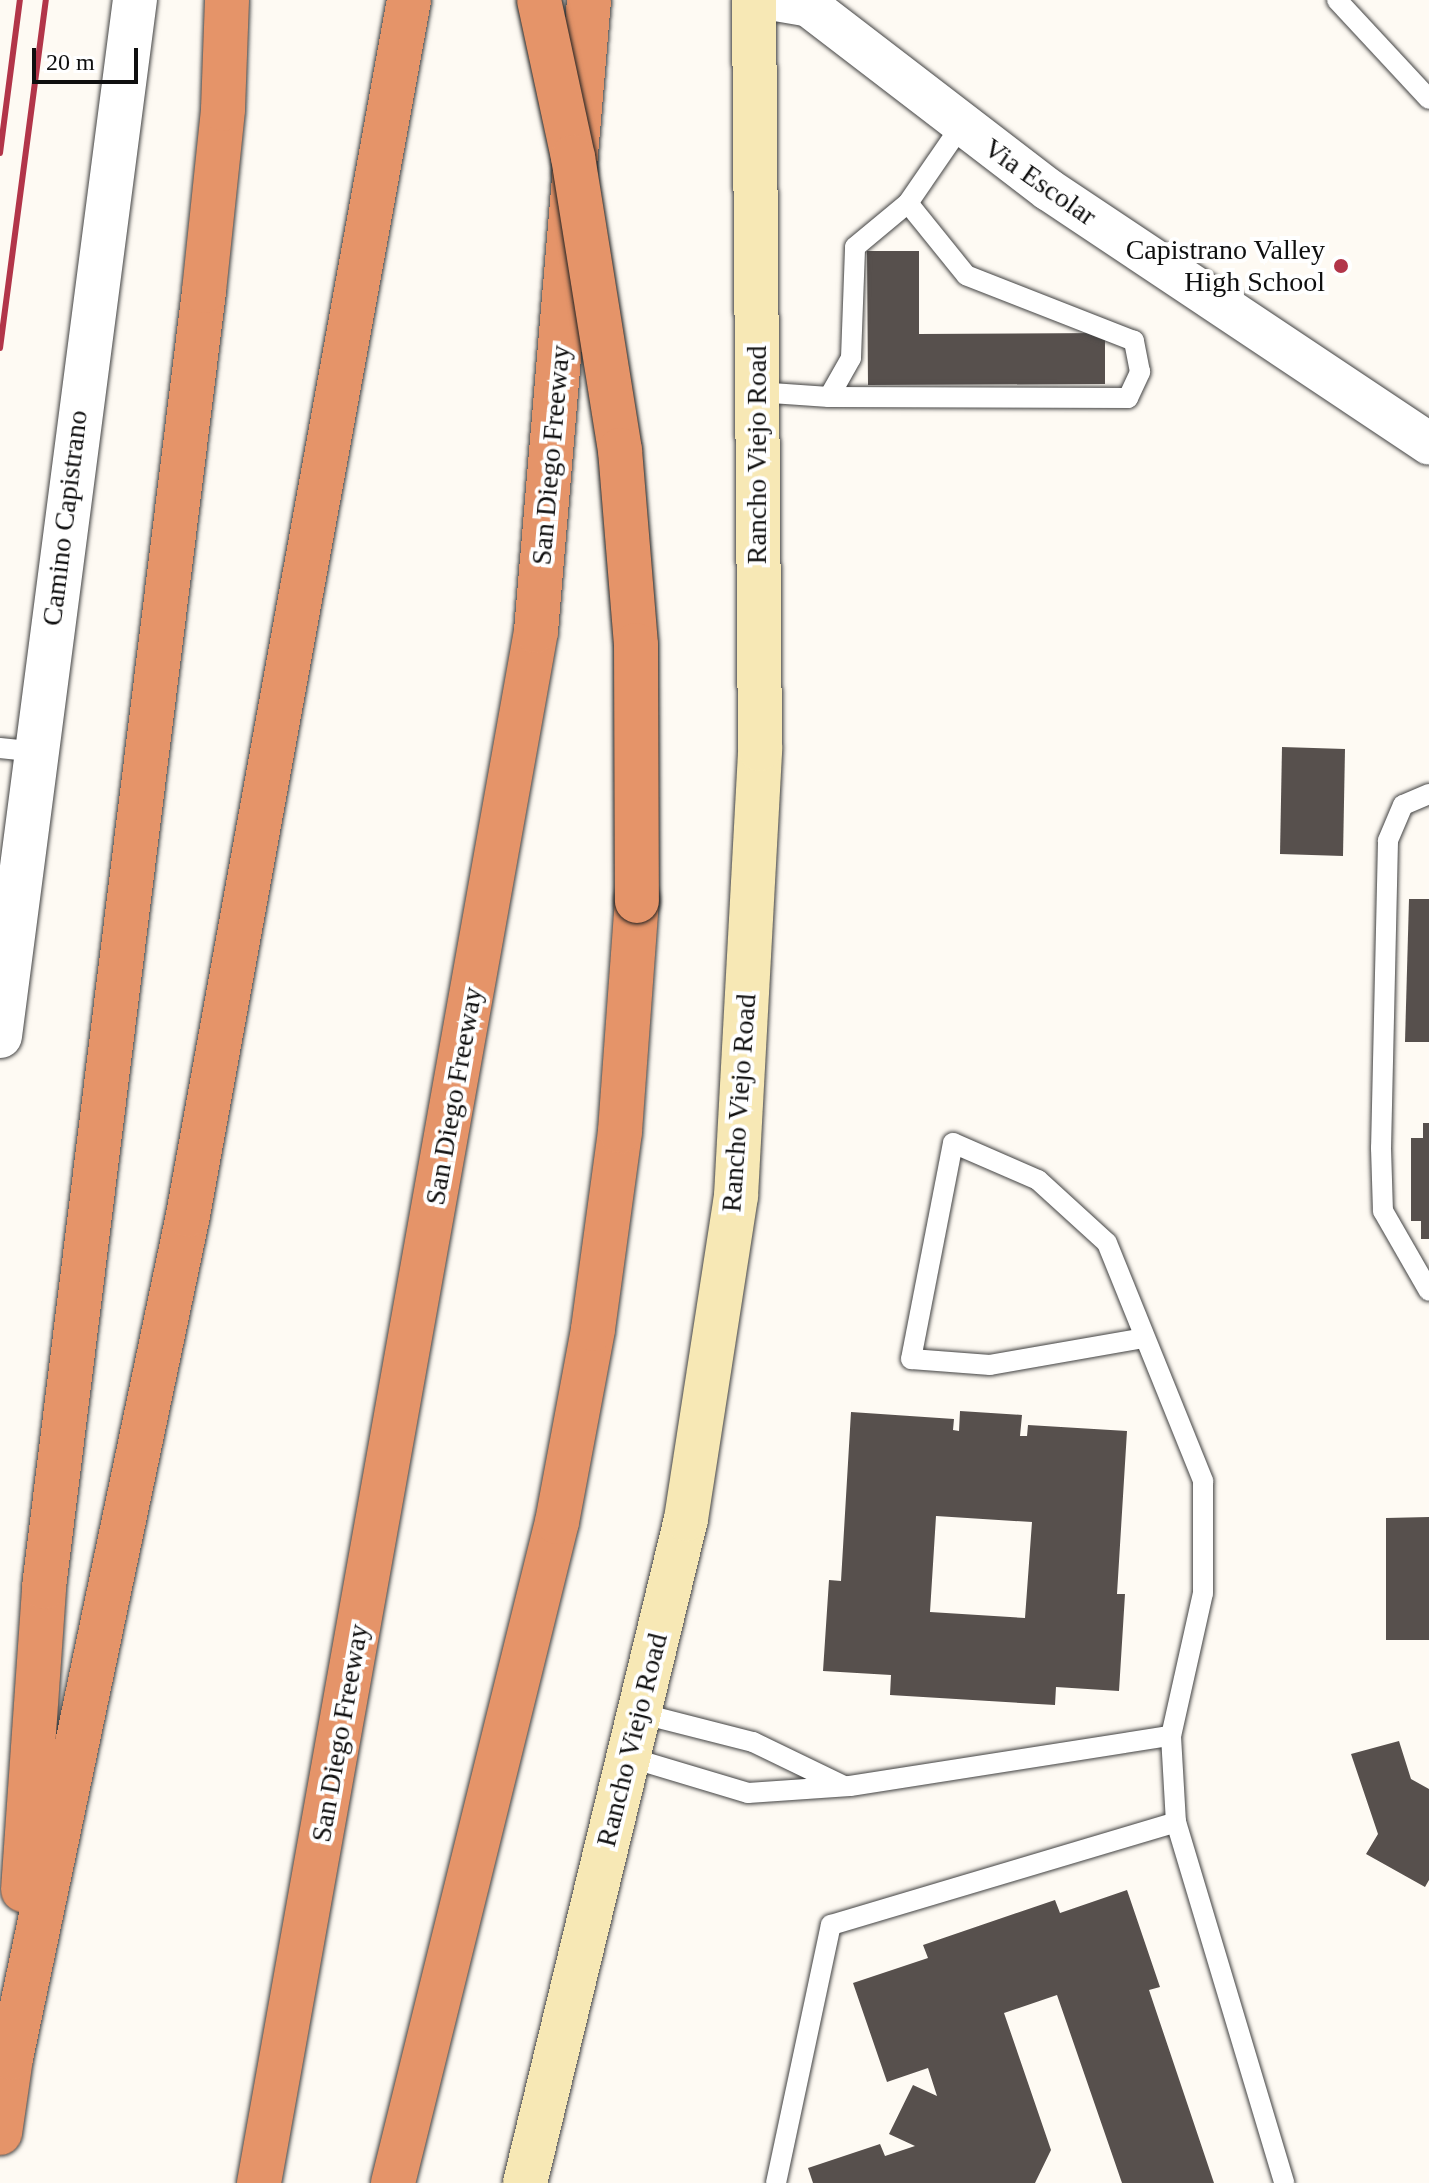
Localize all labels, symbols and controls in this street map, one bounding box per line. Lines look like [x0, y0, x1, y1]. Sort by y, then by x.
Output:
scale bar [36, 32, 142, 82]
text: 20 m [46, 49, 95, 75]
street label: Via Escolar [977, 131, 1103, 233]
place label: Capistrano Valley High School [1125, 233, 1325, 299]
marker: Capistrano Valley High School [1332, 257, 1350, 275]
street label: San Diego Freeway [525, 344, 577, 566]
street label: Rancho Viejo Road [740, 345, 774, 565]
street label: Camino Capistrano [35, 408, 95, 628]
street label: San Diego Freeway [418, 984, 490, 1208]
street label: Rancho Viejo Road [715, 993, 763, 1213]
street label: San Diego Freeway [304, 1621, 376, 1845]
street label: Rancho Viejo Road [589, 1630, 675, 1850]

